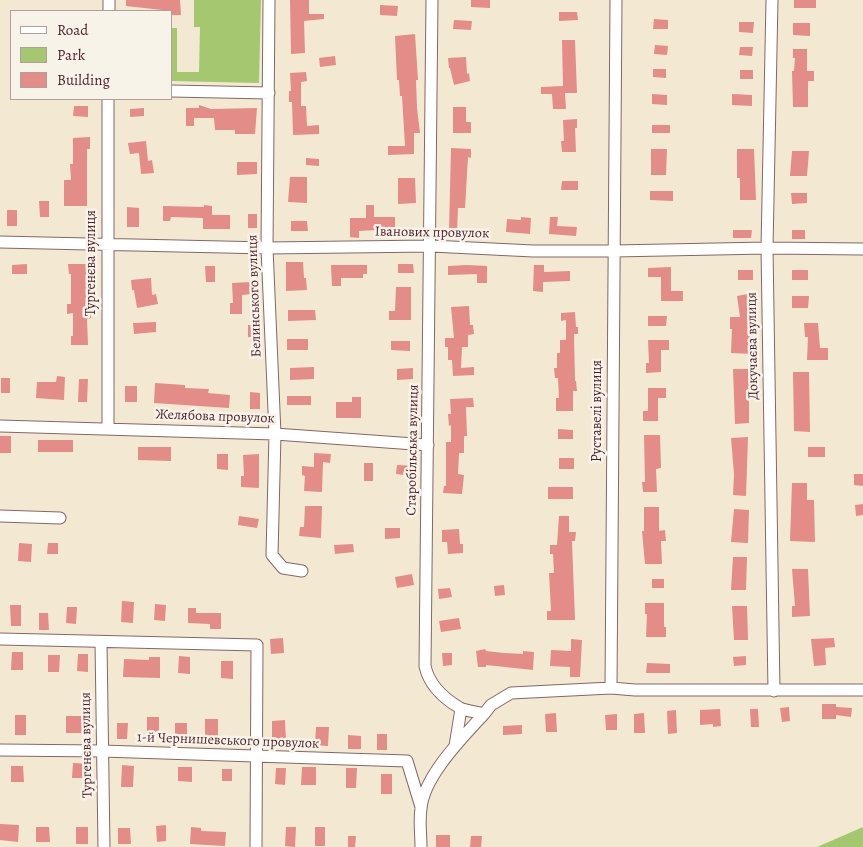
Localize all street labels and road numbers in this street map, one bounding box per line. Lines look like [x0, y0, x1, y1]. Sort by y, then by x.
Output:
street label: Тургенєва вулиця [84, 210, 100, 316]
street label: Іванових провулок [375, 224, 489, 242]
street label: Белинського вулиця [244, 234, 266, 358]
street label: Докучаєва вулиця [744, 292, 762, 400]
street label: Руставелі вулиця [590, 360, 606, 462]
street label: Старобільська вулиця [403, 384, 423, 516]
street label: Желябова провулок [155, 407, 275, 427]
street label: Тургенєва вулиця [78, 692, 96, 798]
street label: 1-й Чернишевського провулок [137, 729, 319, 753]

